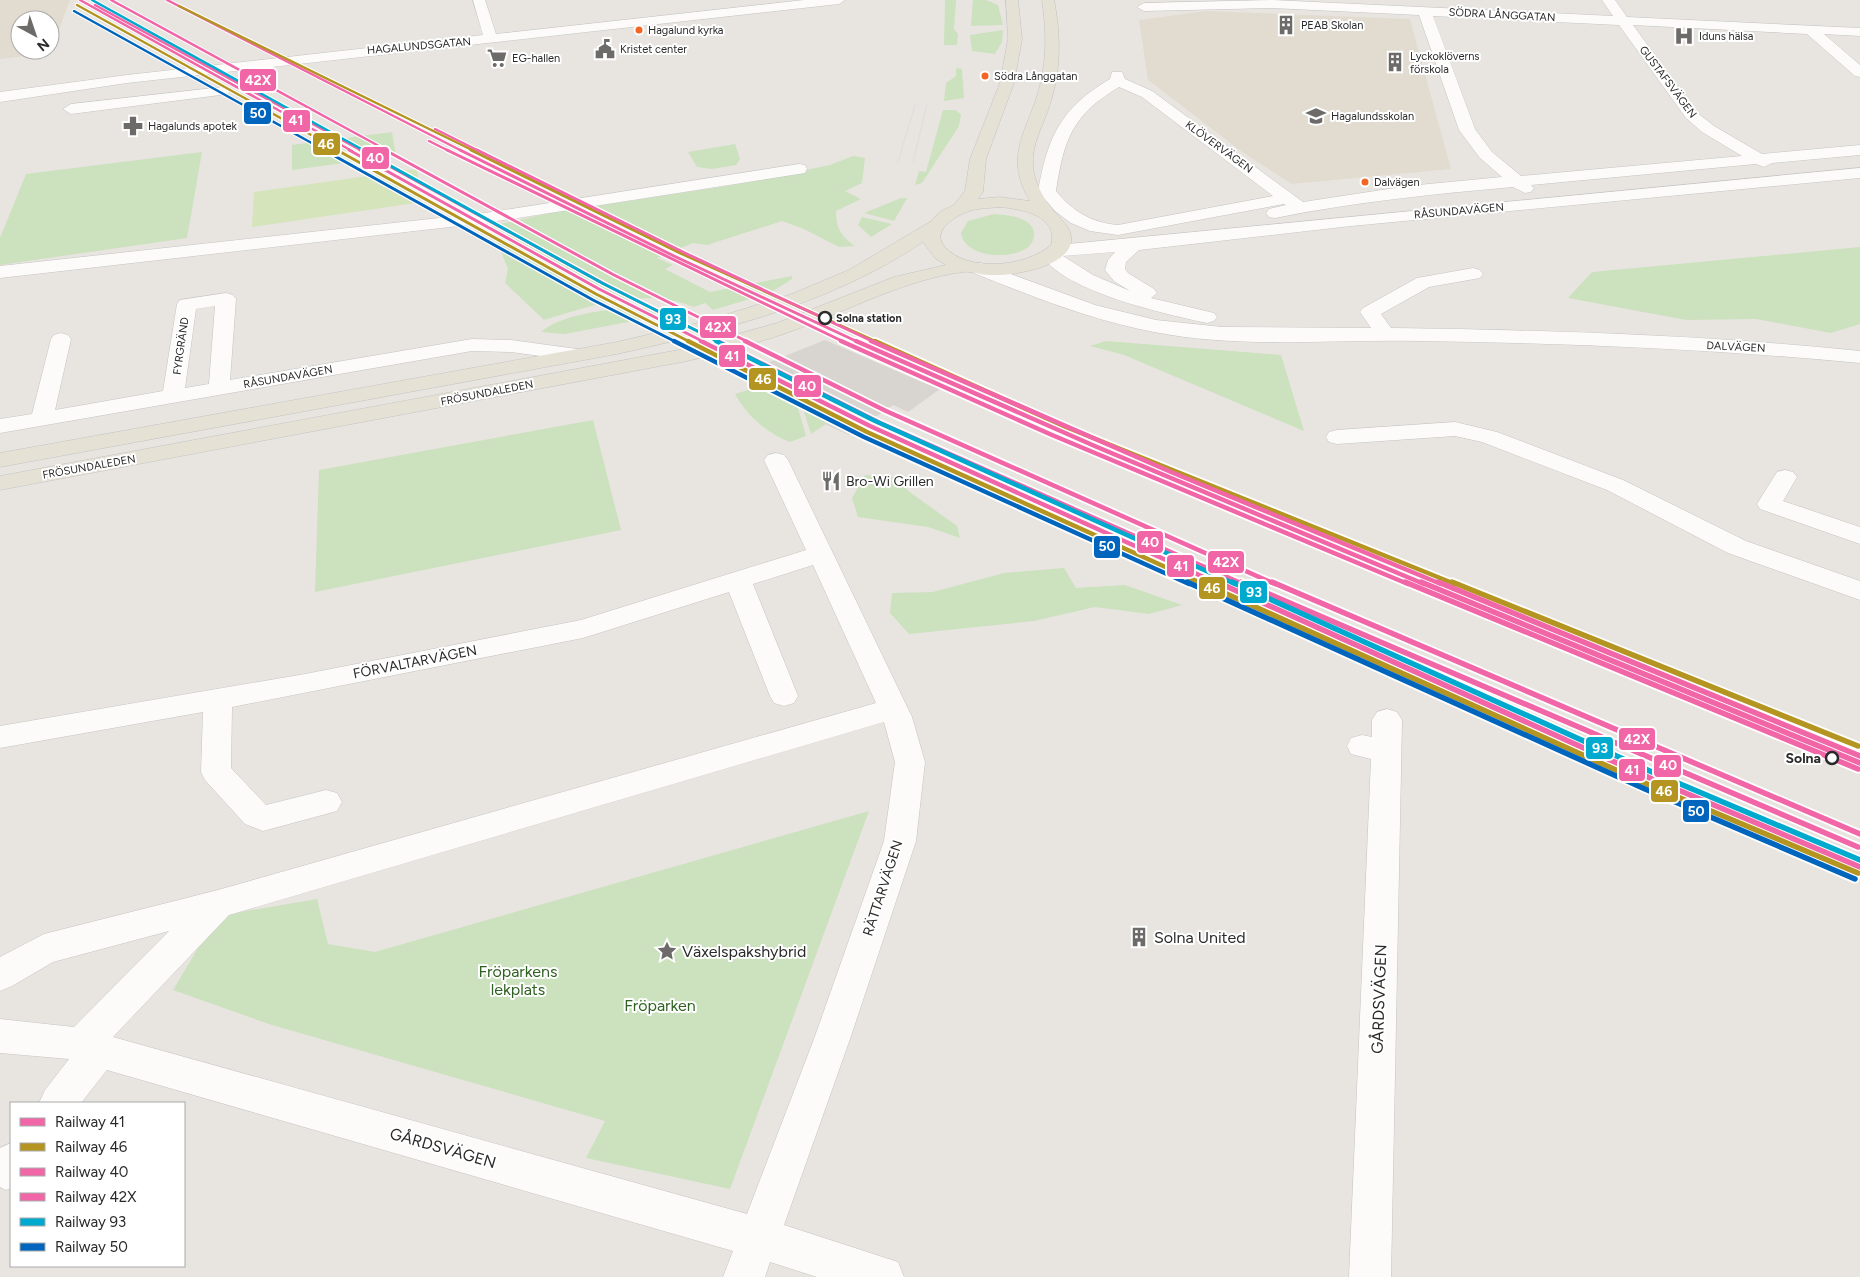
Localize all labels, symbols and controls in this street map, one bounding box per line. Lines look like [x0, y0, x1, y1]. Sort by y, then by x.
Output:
street label: SÖDRA LÅNGGATAN [1448, 5, 1556, 24]
north arrow [10, 10, 60, 60]
building icon: PEAB Skolan [1275, 14, 1297, 36]
place label: PEAB Skolan [1301, 19, 1363, 32]
place label: Hagalund kyrka [648, 24, 723, 37]
marker: Hagalund kyrka [634, 25, 644, 35]
hospital icon: Iduns hälsa [1673, 25, 1695, 47]
place label: Iduns hälsa [1699, 30, 1753, 43]
text: N [33, 35, 53, 55]
street label: HAGALUNDSGATAN [366, 35, 472, 57]
public building icon: Kristet center [594, 38, 616, 60]
place label: Kristet center [620, 43, 687, 56]
street label: GUSTAFSVÄGEN [1637, 43, 1699, 121]
supermarket icon: EG-hallen [486, 47, 508, 69]
place label: Lyckoklöverns förskola [1410, 50, 1479, 76]
building icon: Lyckoklöverns förskola [1384, 51, 1406, 73]
place label: EG-hallen [512, 52, 560, 65]
line badge: 42X [239, 68, 277, 92]
place label: Södra Långgatan [994, 70, 1077, 83]
marker: Södra Långgatan [980, 71, 990, 81]
text: 42X [245, 72, 272, 89]
line badge: 50 [243, 101, 272, 125]
text: 50 [249, 105, 267, 122]
school or university icon: Hagalundsskolan [1305, 105, 1327, 127]
line badge: 41 [282, 109, 311, 133]
place label: Hagalundsskolan [1331, 110, 1414, 123]
text: 41 [289, 112, 303, 129]
pharmacy icon: Hagalunds apotek [122, 115, 144, 137]
street label: KLÖVERVÄGEN [1183, 117, 1256, 176]
place label: Hagalunds apotek [148, 120, 238, 133]
line badge: 46 [312, 132, 341, 156]
text: 46 [318, 136, 334, 153]
line badge: 40 [361, 146, 390, 170]
text: 40 [366, 150, 384, 167]
place label: Dalvägen [1374, 176, 1420, 189]
marker: Dalvägen [1360, 177, 1370, 187]
street label: RÅSUNDAVÄGEN [1413, 200, 1505, 221]
line badge: 93 [659, 307, 687, 331]
text: 93 [665, 311, 681, 328]
marker: Solna station [818, 311, 832, 325]
place label: Solna station [836, 312, 902, 325]
line badge: 42X [699, 315, 737, 339]
street label: FYRGRÄND [171, 316, 192, 376]
text: 42X [705, 319, 732, 336]
street label: DALVÄGEN [1706, 339, 1766, 355]
line badge: 41 [718, 344, 746, 368]
text: 41 [725, 348, 739, 365]
street label: RÅSUNDAVÄGEN [242, 362, 334, 391]
line badge: 46 [748, 367, 777, 391]
text: 46 [755, 371, 771, 388]
line badge: 40 [793, 374, 822, 398]
street label: FRÖSUNDALEDEN [439, 377, 535, 408]
text: 40 [798, 378, 816, 395]
street label: FRÖSUNDALEDEN [41, 451, 137, 482]
restaurant icon: Bro-Wi Grillen [820, 470, 842, 492]
place label: Bro-Wi Grillen [846, 473, 934, 490]
line badge: 40 [1136, 530, 1164, 554]
text: 40 [1141, 534, 1159, 551]
line badge: 50 [1093, 535, 1121, 559]
text: 50 [1098, 538, 1116, 555]
line badge: 42X [1207, 550, 1245, 574]
line badge: 41 [1166, 554, 1195, 578]
text: 42X [1213, 554, 1240, 571]
text: 41 [1174, 558, 1188, 575]
line badge: 46 [1198, 576, 1226, 600]
text: 46 [1204, 580, 1220, 597]
line badge: 93 [1239, 580, 1268, 604]
text: 93 [1246, 584, 1262, 601]
street label: FÖRVALTARVÄGEN [352, 642, 478, 682]
line badge: 42X [1618, 727, 1656, 751]
text: 42X [1624, 731, 1651, 748]
line badge: 93 [1585, 736, 1614, 760]
text: 93 [1592, 740, 1608, 757]
place label: Solna [1786, 750, 1821, 767]
marker: Solna [1825, 751, 1839, 765]
line badge: 40 [1653, 754, 1682, 778]
text: 40 [1659, 757, 1677, 774]
line badge: 41 [1618, 758, 1646, 782]
text: 41 [1625, 762, 1639, 779]
line badge: 46 [1650, 779, 1679, 803]
text: 46 [1656, 783, 1672, 800]
line badge: 50 [1682, 799, 1710, 823]
text: 50 [1687, 803, 1705, 820]
street label: RÄTTARVÄGEN [859, 838, 907, 938]
building icon: Solna United [1128, 926, 1150, 948]
place label: Solna United [1154, 928, 1246, 947]
place icon: Växelspakshybrid [656, 940, 678, 962]
place label: Växelspakshybrid [682, 942, 806, 961]
street label: GÅRDSVÄGEN [1368, 944, 1390, 1054]
park label: Fröparkens lekplats [479, 962, 557, 999]
park label: Fröparken [624, 996, 696, 1015]
legend [10, 1102, 185, 1267]
text: Railway 41 [55, 1113, 125, 1131]
street label: GÅRDSVÄGEN [388, 1124, 498, 1172]
text: Railway 46 [55, 1138, 128, 1156]
text: Railway 40 [55, 1163, 128, 1181]
text: Railway 42X [55, 1188, 137, 1206]
text: Railway 93 [55, 1213, 126, 1231]
text: Railway 50 [55, 1238, 128, 1256]

